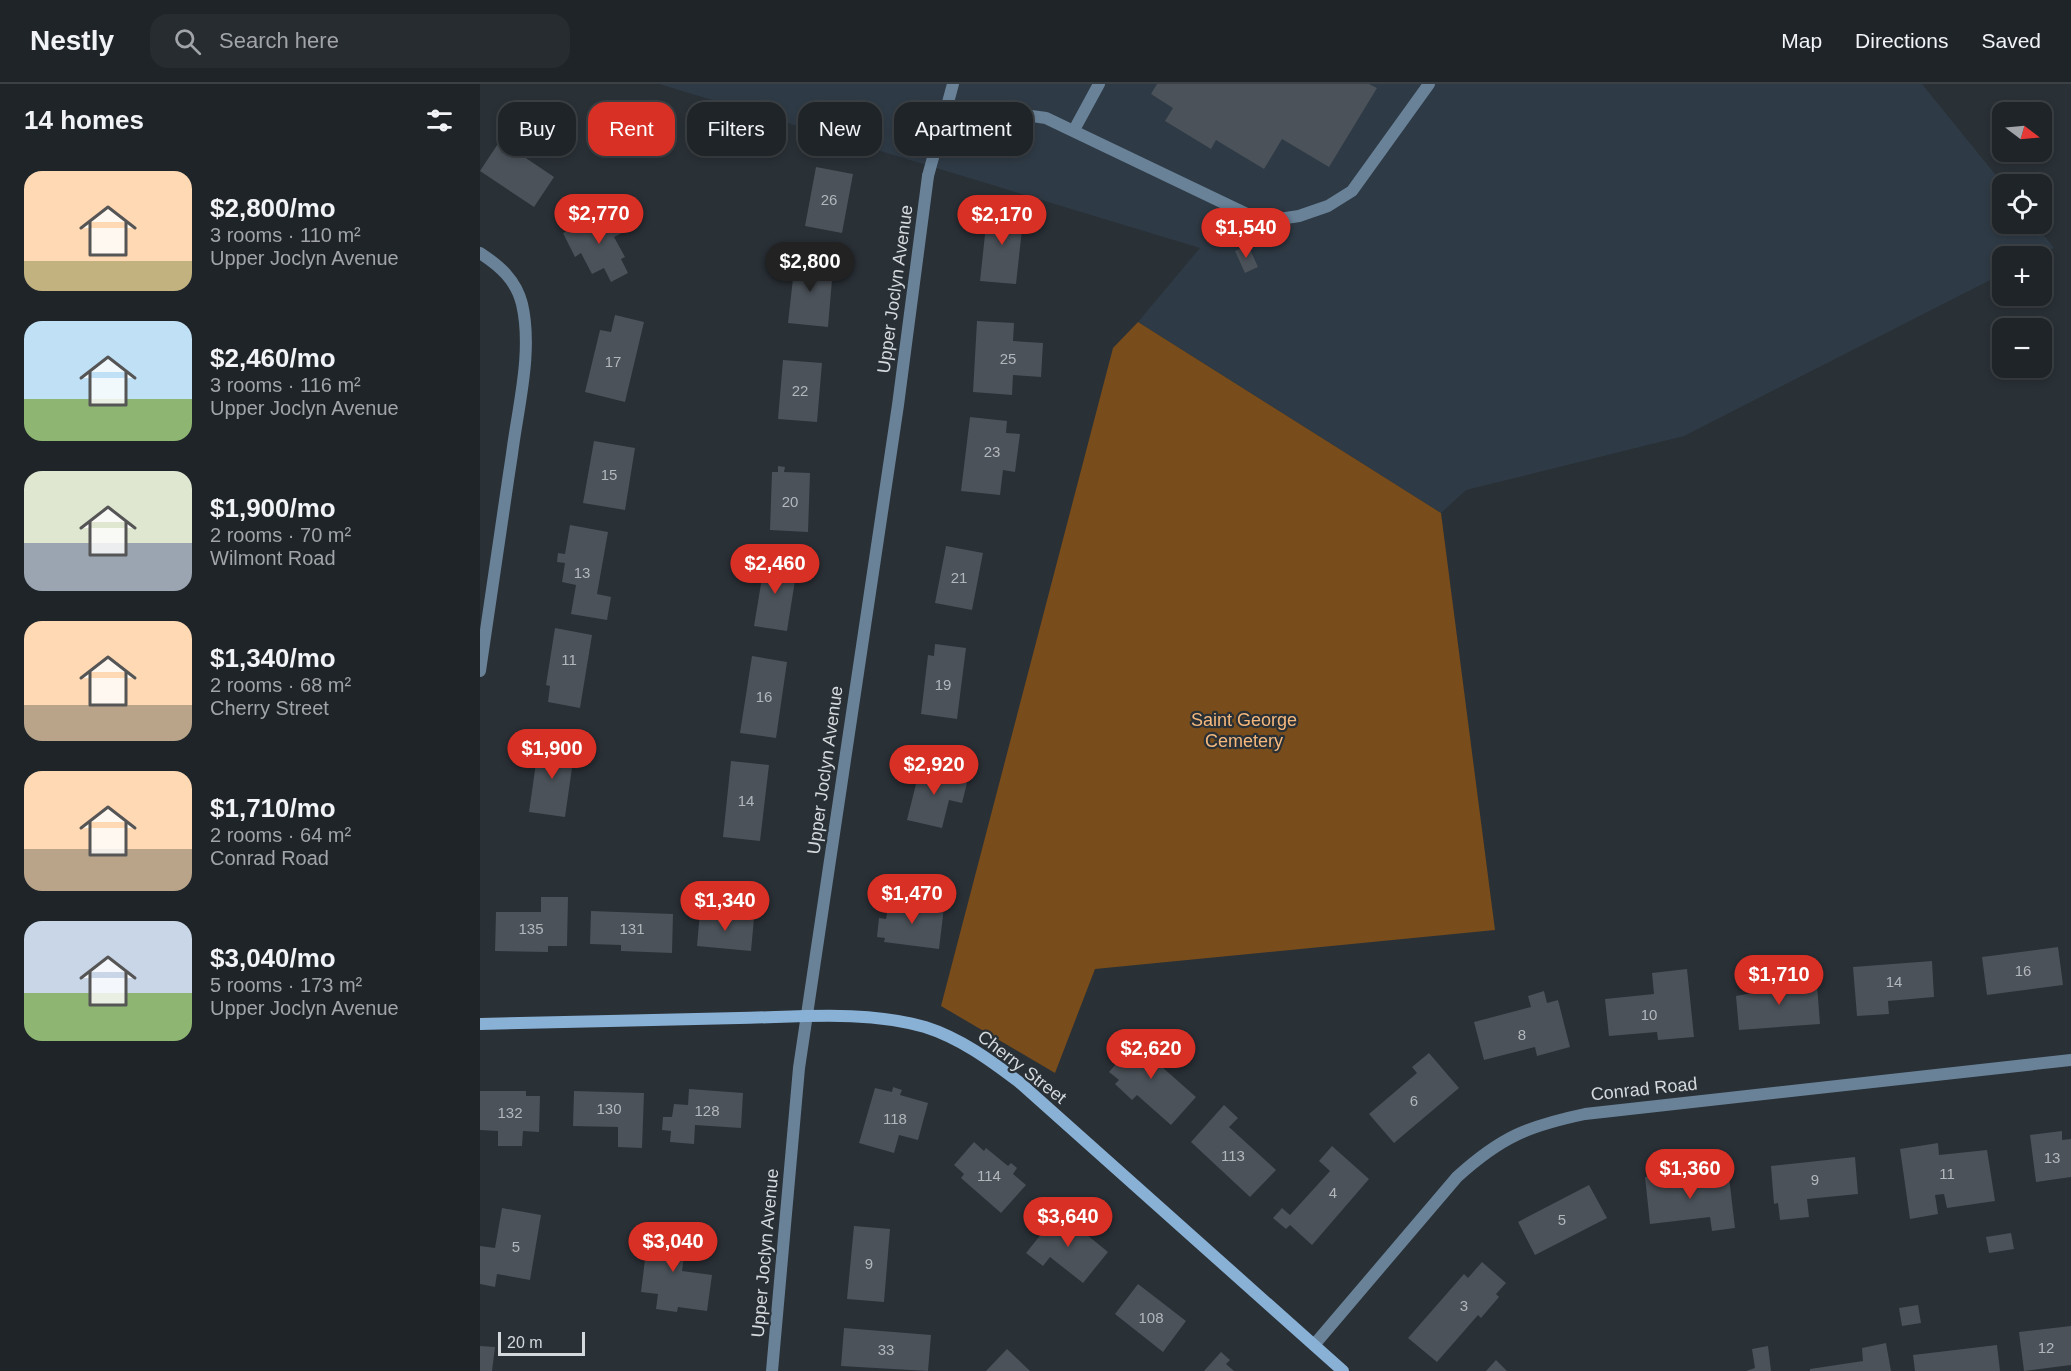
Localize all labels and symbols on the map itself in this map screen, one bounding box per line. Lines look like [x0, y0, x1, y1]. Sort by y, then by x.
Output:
north arrow [1992, 102, 2052, 162]
house number: 26 [821, 191, 837, 208]
pin: $2,770 [550, 194, 648, 245]
pin: $2,170 [953, 195, 1051, 246]
street label: Upper Joclyn Avenue [873, 204, 917, 374]
pin: $1,540 [1197, 208, 1295, 259]
pin: $2,800 [761, 242, 859, 293]
house number: 25 [1000, 350, 1016, 367]
house number: 17 [605, 353, 621, 370]
house number: 22 [792, 382, 808, 399]
house number: 23 [984, 443, 1000, 460]
house number: 15 [601, 466, 617, 483]
house number: 20 [782, 493, 798, 510]
pin: $2,460 [726, 544, 824, 595]
house number: 13 [574, 564, 590, 581]
house number: 21 [951, 569, 967, 586]
house number: 11 [561, 651, 577, 668]
house number: 19 [935, 676, 951, 693]
street label: Upper Joclyn Avenue [803, 685, 847, 855]
house number: 16 [756, 688, 772, 705]
park label: Saint George Cemetery [1191, 710, 1297, 751]
pin: $1,900 [503, 729, 601, 780]
pin: $2,920 [885, 745, 983, 796]
house number: 14 [738, 792, 754, 809]
pin: $1,470 [863, 874, 961, 925]
pin: $1,340 [676, 881, 774, 932]
house number: 135 [518, 920, 544, 937]
house number: 131 [619, 920, 645, 937]
pin: $1,710 [1730, 955, 1828, 1006]
house number: 16 [2015, 962, 2031, 979]
house number: 14 [1886, 973, 1902, 990]
house number: 10 [1641, 1006, 1657, 1023]
street label: Cherry Street [974, 1026, 1070, 1108]
house number: 8 [1518, 1026, 1526, 1043]
pin: $2,620 [1102, 1029, 1200, 1080]
street label: Conrad Road [1590, 1073, 1698, 1105]
house number: 6 [1410, 1092, 1418, 1109]
house number: 130 [596, 1100, 622, 1117]
house number: 128 [694, 1102, 720, 1119]
house number: 132 [497, 1104, 523, 1121]
house number: 118 [883, 1110, 907, 1127]
house number: 113 [1221, 1147, 1245, 1164]
pin: $1,360 [1641, 1149, 1739, 1200]
house number: 13 [2044, 1149, 2060, 1166]
house number: 11 [1939, 1165, 1955, 1182]
house number: 114 [977, 1167, 1001, 1184]
street label: Upper Joclyn Avenue [748, 1168, 782, 1338]
house number: 9 [1811, 1171, 1819, 1188]
house number: 4 [1329, 1184, 1337, 1201]
pin: $3,640 [1019, 1197, 1117, 1248]
house number: 5 [1558, 1211, 1566, 1228]
pin: $3,040 [624, 1222, 722, 1273]
house number: 5 [512, 1238, 520, 1255]
house number: 9 [865, 1255, 873, 1272]
house number: 3 [1460, 1297, 1468, 1314]
house number: 108 [1138, 1309, 1164, 1326]
scale bar [498, 1329, 585, 1356]
house number: 12 [2038, 1339, 2054, 1356]
house number: 33 [878, 1341, 894, 1358]

